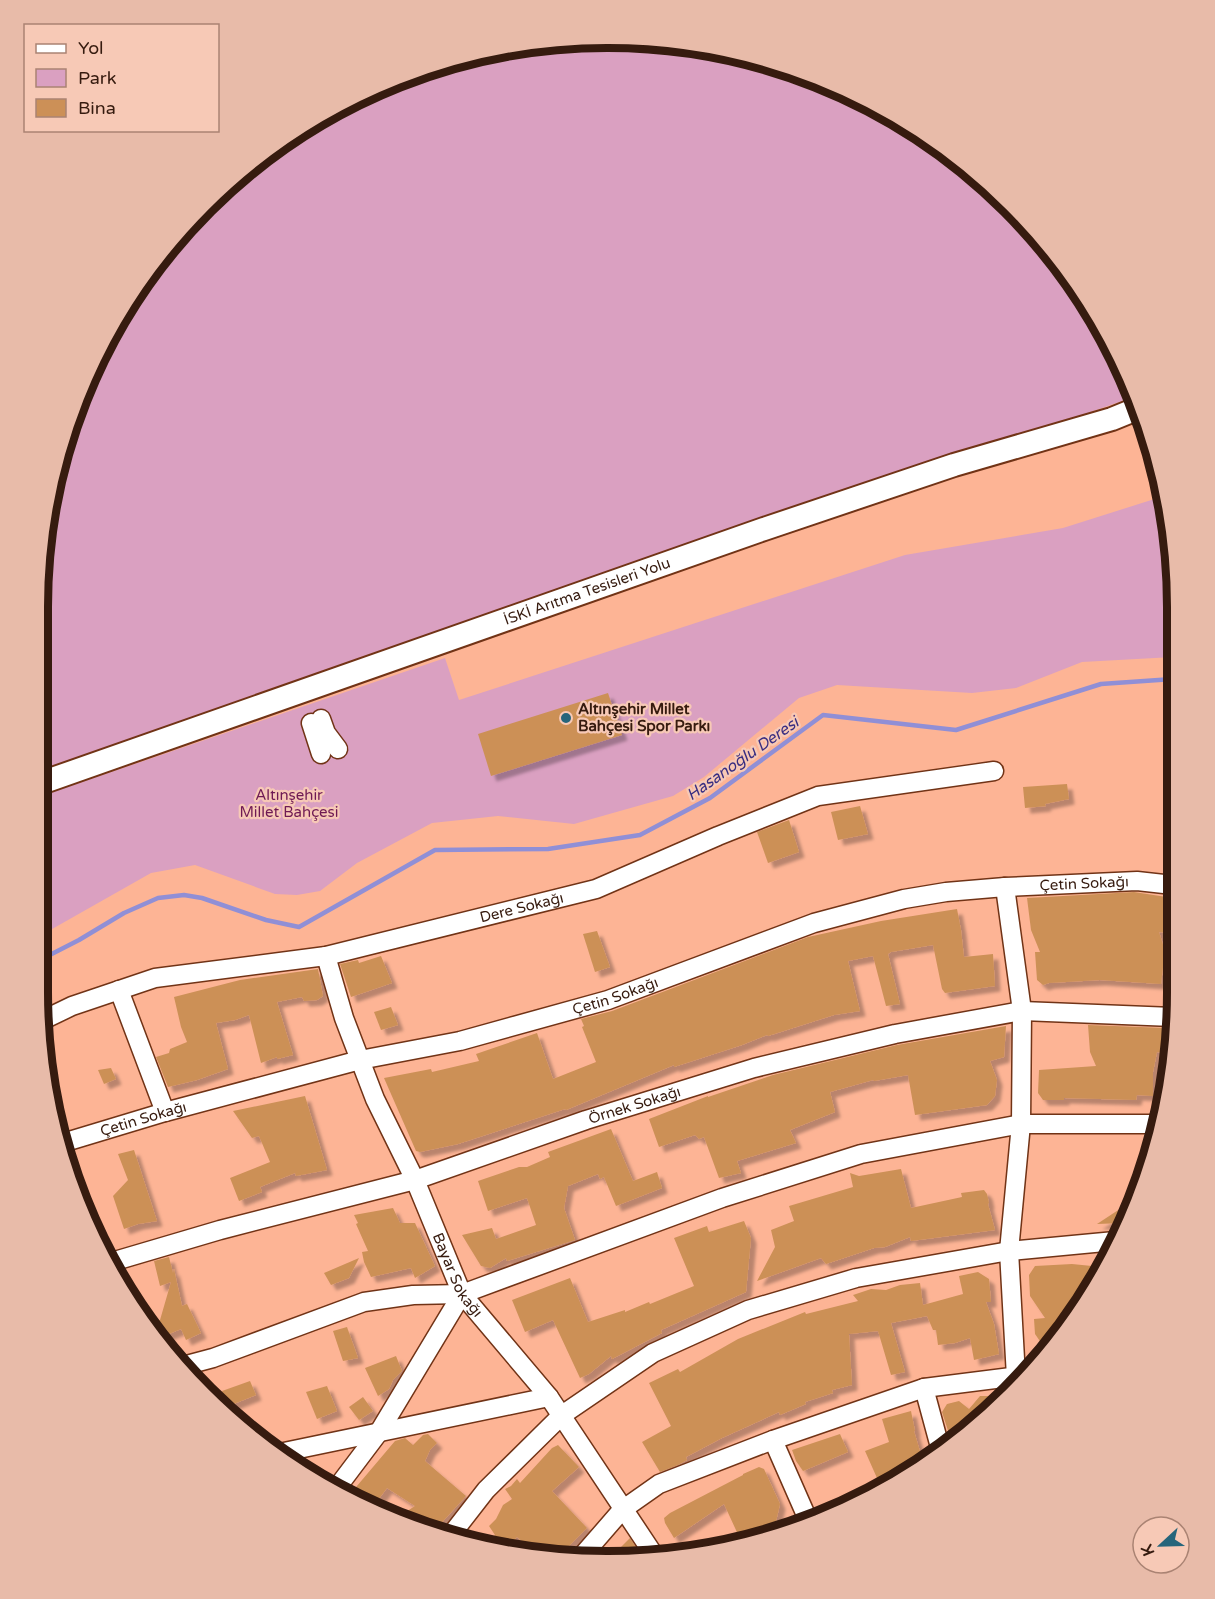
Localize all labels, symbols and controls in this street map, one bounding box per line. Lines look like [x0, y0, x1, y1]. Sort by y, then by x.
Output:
legend [24, 24, 219, 132]
text: Yol [78, 37, 104, 59]
text: Park [78, 67, 117, 89]
text: Bina [78, 97, 116, 119]
street label: İSKİ Arıtma Tesisleri Yolu [501, 554, 673, 629]
place label: Altınşehir Millet Bahçesi Spor Parkı [578, 700, 710, 736]
marker: Altınşehir Millet Bahçesi Spor Parkı [559, 711, 573, 725]
water label: Hasanoğlu Deresi [683, 711, 804, 805]
park label: Altınşehir Millet Bahçesi [240, 786, 339, 821]
street label: Çetin Sokağı [1039, 872, 1129, 894]
street label: Dere Sokağı [478, 888, 565, 926]
street label: Çetin Sokağı [570, 973, 661, 1018]
street label: Örnek Sokağı [586, 1082, 683, 1128]
street label: Çetin Sokağı [98, 1098, 188, 1140]
street label: Bayar Sokağı [429, 1230, 487, 1321]
north arrow [1131, 1515, 1191, 1575]
text: K [1137, 1541, 1159, 1559]

